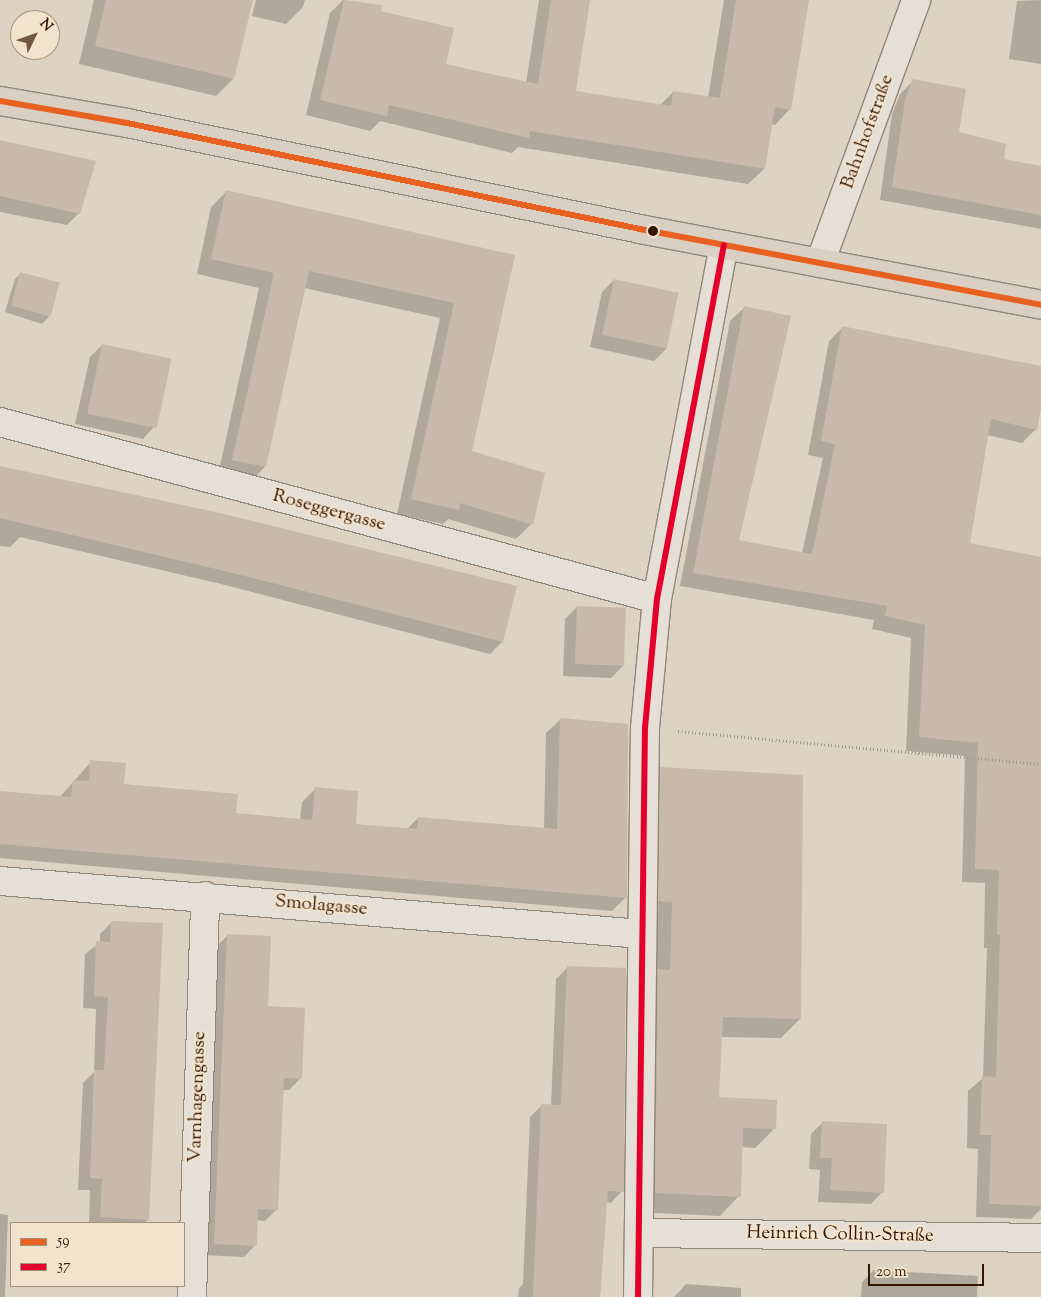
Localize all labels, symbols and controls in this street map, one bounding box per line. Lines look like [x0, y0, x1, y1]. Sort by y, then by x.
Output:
north arrow [10, 10, 60, 60]
text: N [34, 15, 57, 36]
street label: Bahnhofstraße [837, 72, 899, 192]
unlabelled marker [648, 226, 658, 236]
street label: Roseggergasse [270, 485, 388, 537]
street label: Smolagasse [274, 891, 368, 921]
street label: Varnhagengasse [184, 1031, 212, 1163]
legend [10, 1222, 185, 1287]
street label: Heinrich Collin-Straße [746, 1222, 934, 1248]
text: 59 [57, 1231, 69, 1252]
scale bar [871, 1254, 987, 1286]
text: 37 [57, 1256, 71, 1277]
text: 20 m [876, 1262, 907, 1283]

